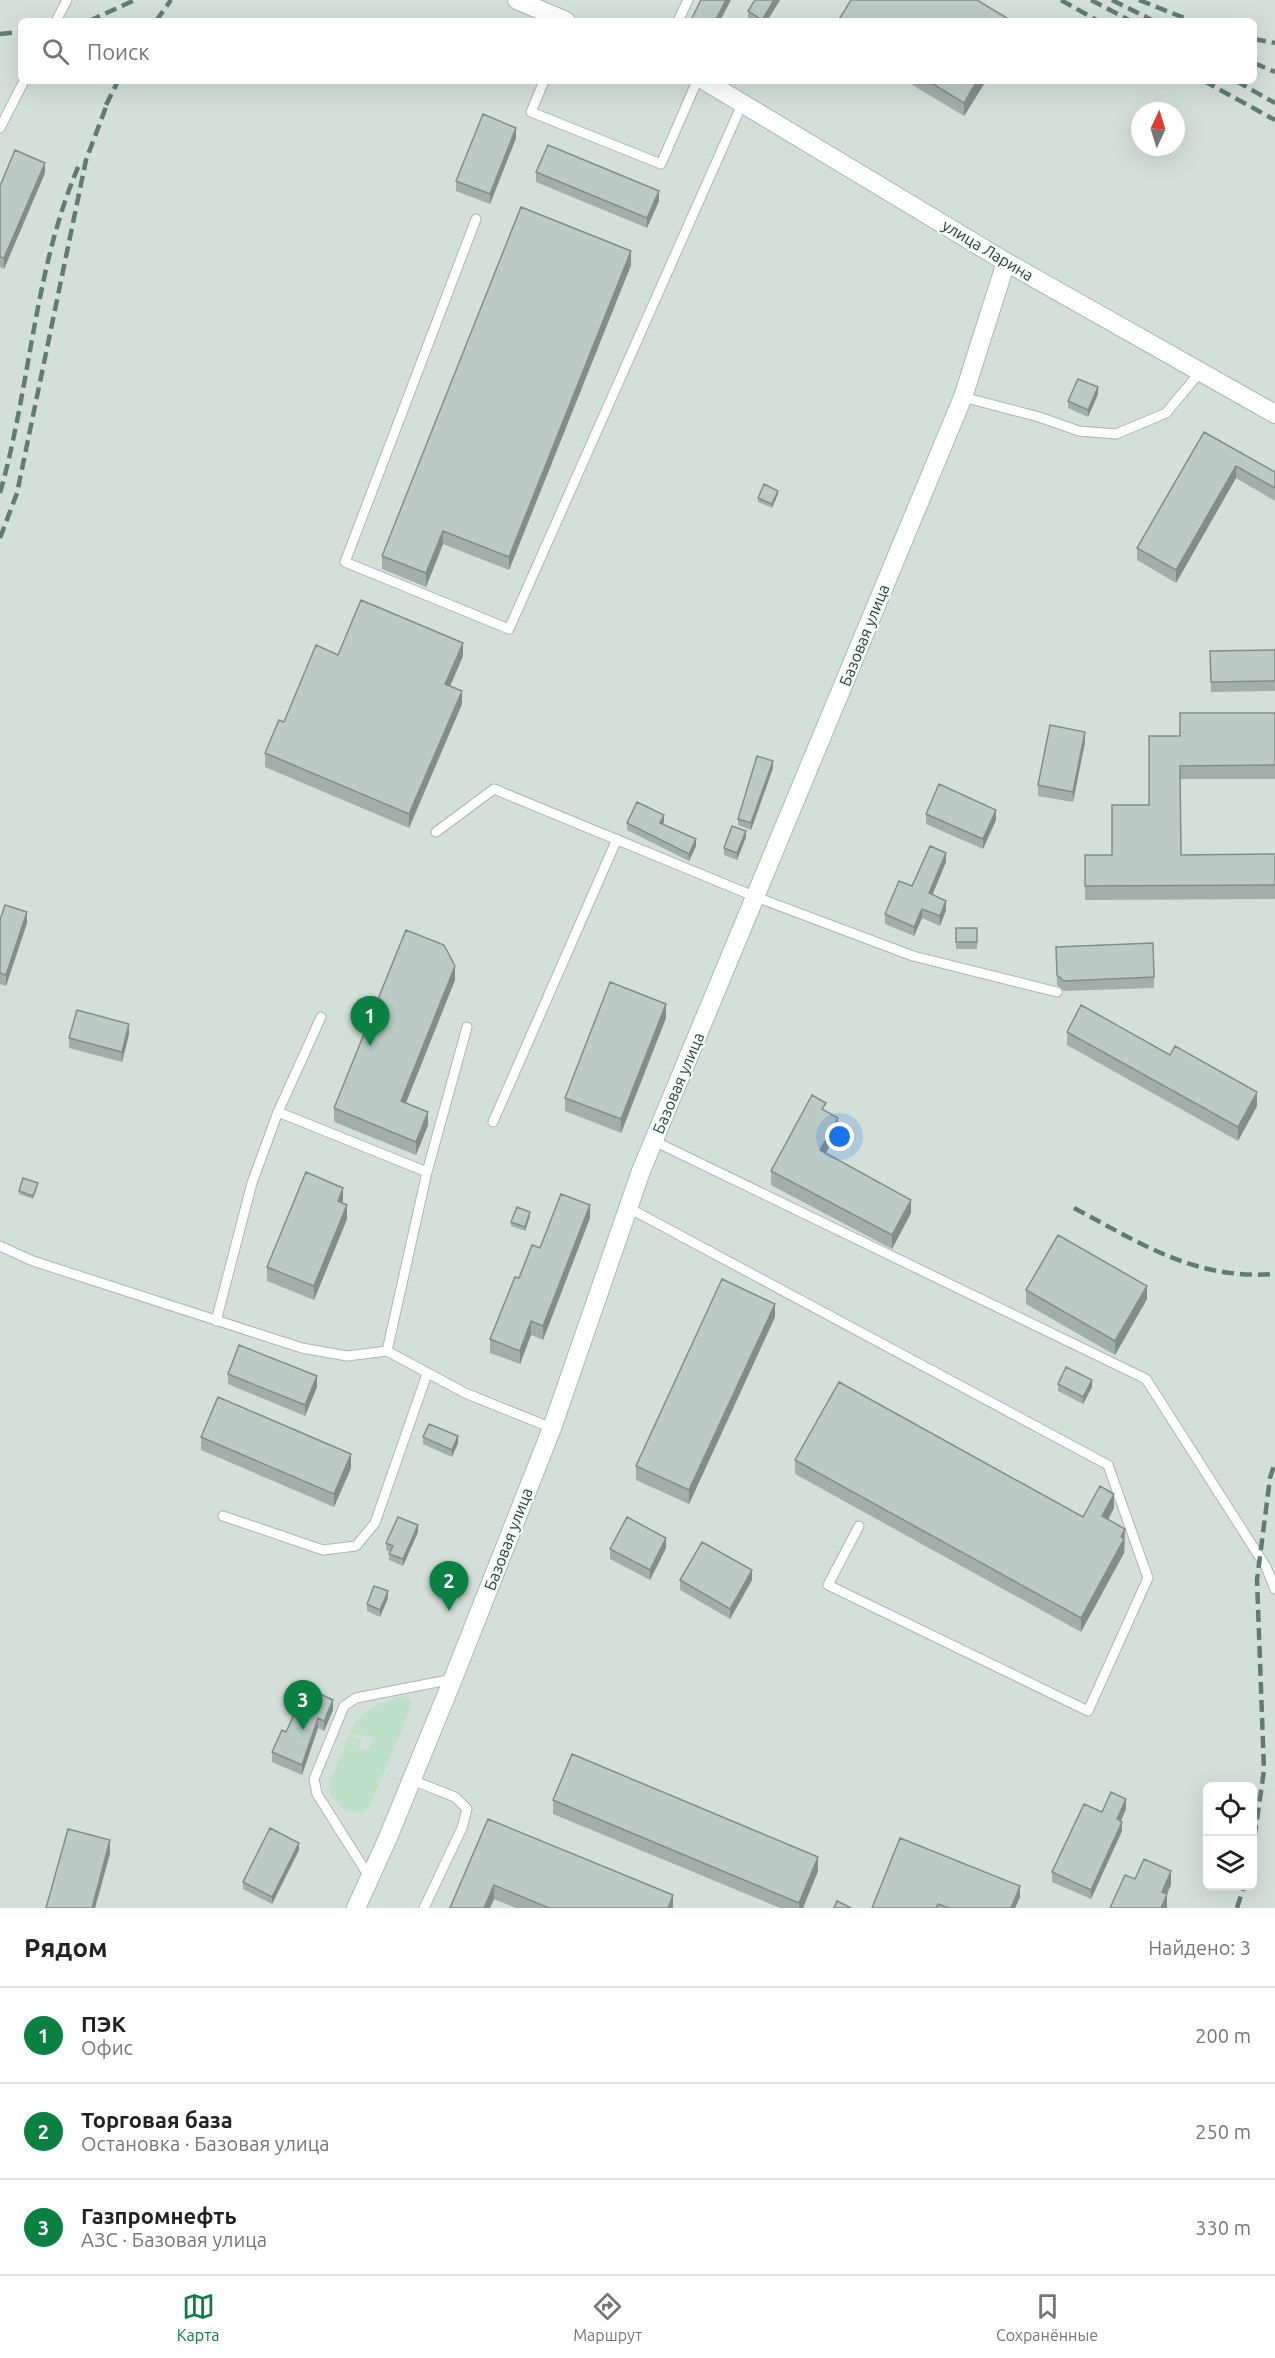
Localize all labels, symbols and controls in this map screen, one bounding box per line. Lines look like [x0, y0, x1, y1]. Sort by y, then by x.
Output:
search box [18, 18, 1257, 84]
icon: search [39, 35, 72, 68]
text: Поиск [87, 39, 150, 64]
north arrow [1131, 102, 1185, 156]
street label: улица Ларина [939, 216, 1037, 284]
street label: Базовая улица [835, 581, 893, 689]
pin: 1 [350, 996, 389, 1046]
street label: Базовая улица [649, 1030, 707, 1136]
your location [825, 1122, 854, 1151]
street label: Базовая улица [480, 1485, 536, 1593]
pin: 2 [430, 1562, 468, 1611]
pin: 3 [284, 1680, 322, 1730]
map controls [1203, 1782, 1257, 1890]
button: locate [1203, 1782, 1257, 1836]
button: layers [1203, 1836, 1257, 1890]
text: Рядом [24, 1933, 108, 1962]
text: Найдено: 3 [1148, 1936, 1251, 1959]
text: ПЭК [81, 2011, 126, 2036]
text: 1 [38, 2024, 49, 2047]
text: 200 m [1195, 2024, 1251, 2047]
text: Офис [81, 2036, 133, 2059]
text: Торговая база [81, 2107, 233, 2132]
text: 2 [38, 2120, 49, 2143]
text: 250 m [1195, 2120, 1251, 2143]
text: Остановка · Базовая улица [81, 2132, 330, 2155]
text: Газпромнефть [81, 2203, 237, 2228]
text: 3 [38, 2216, 49, 2239]
text: 330 m [1195, 2216, 1251, 2239]
text: АЗС · Базовая улица [81, 2228, 267, 2251]
tab: Карта [177, 2290, 219, 2344]
tab: Маршрут [573, 2290, 642, 2344]
tab: Сохранённые [996, 2290, 1098, 2344]

